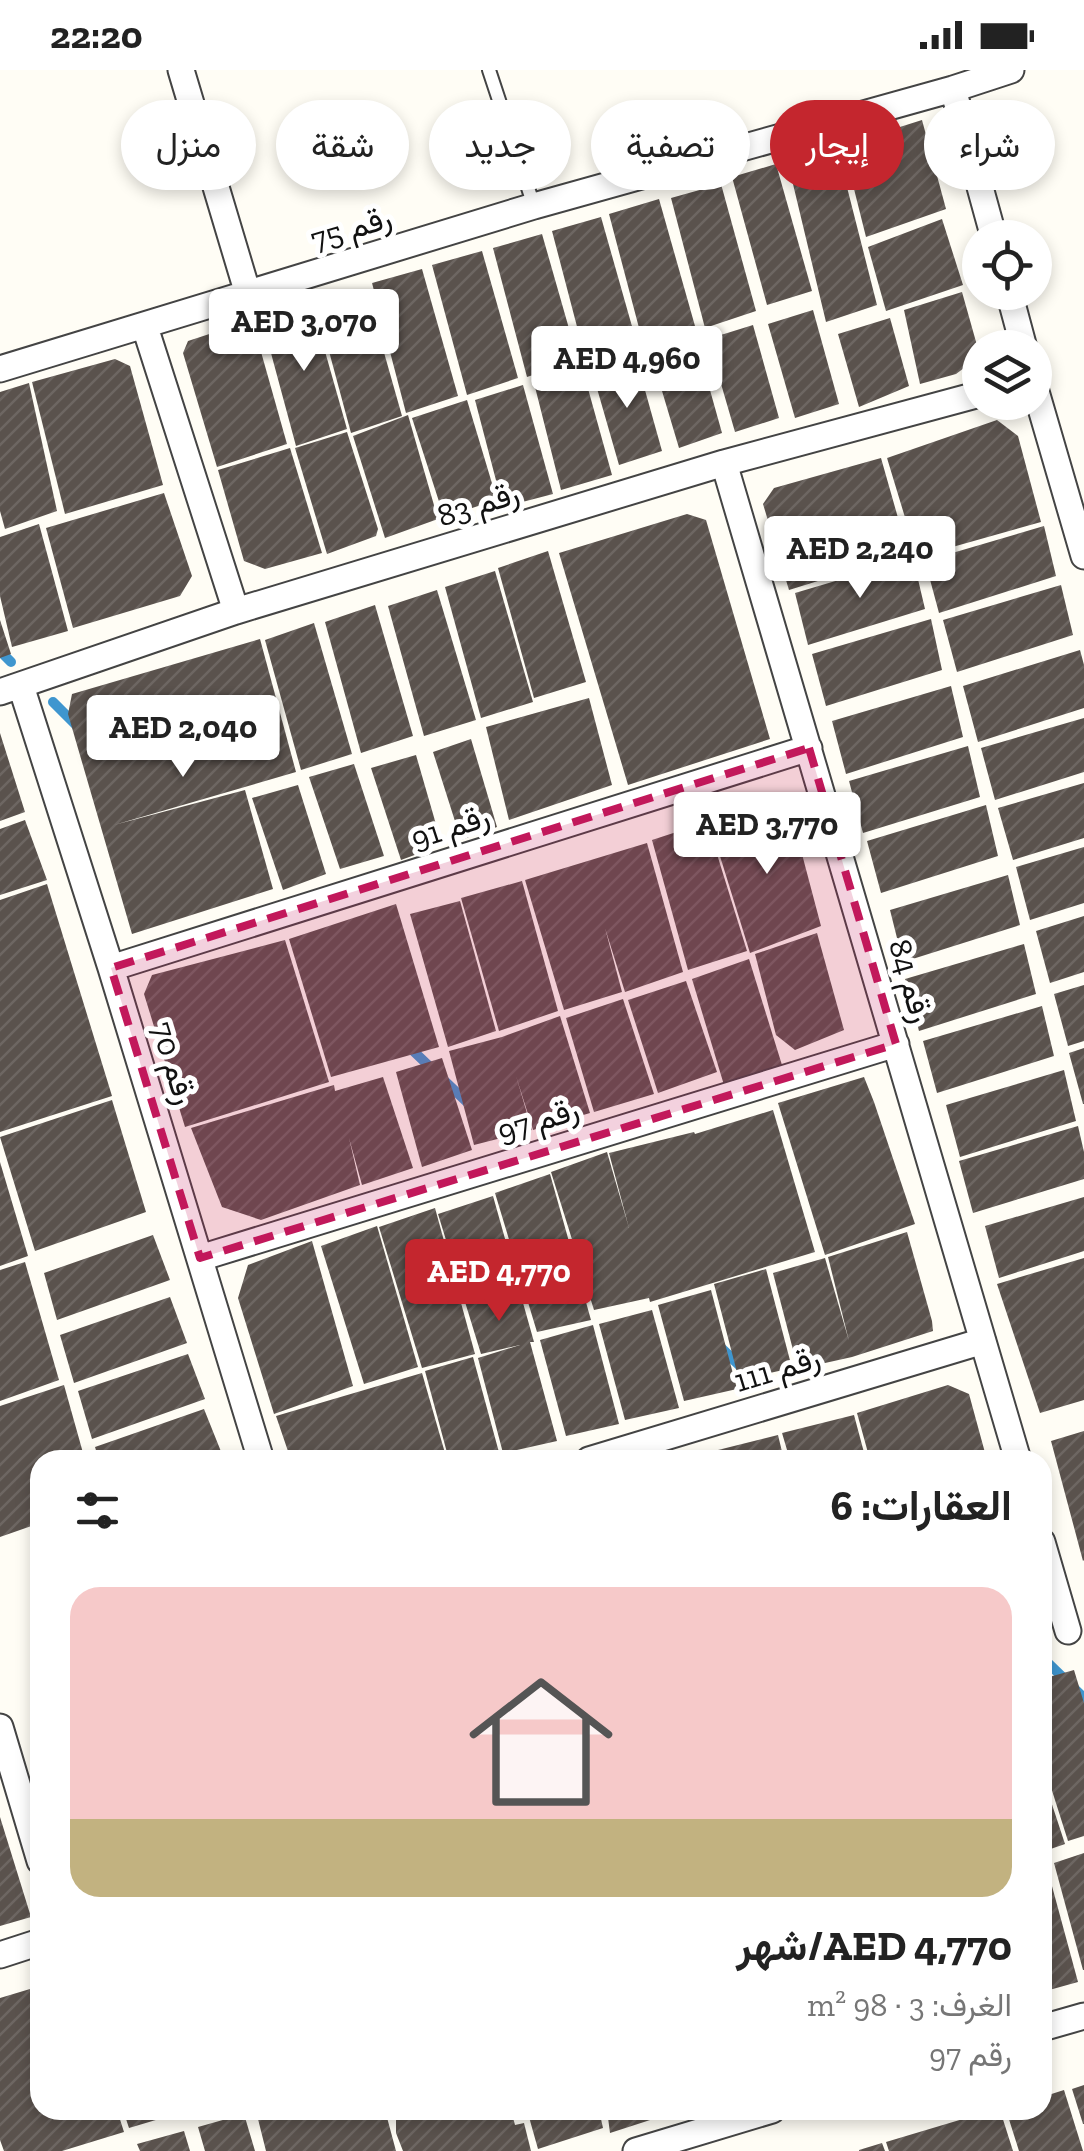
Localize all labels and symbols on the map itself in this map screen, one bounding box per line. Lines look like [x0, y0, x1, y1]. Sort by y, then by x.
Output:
street label: رقم 75 [306, 198, 397, 260]
pin: AED 3,070 [190, 289, 418, 374]
pin: AED 4,960 [513, 326, 741, 411]
street label: رقم 83 [432, 474, 524, 536]
pin: AED 2,240 [746, 516, 974, 601]
pin: AED 2,040 [69, 695, 297, 780]
pin: AED 3,770 [653, 792, 881, 877]
street label: رقم 91 [406, 797, 495, 859]
street label: رقم 84 [879, 935, 941, 1028]
street label: رقم 70 [142, 1017, 205, 1110]
street label: رقم 97 [493, 1090, 584, 1152]
pin: AED 4,770 [385, 1239, 613, 1324]
street label: رقم 111 [729, 1338, 825, 1402]

